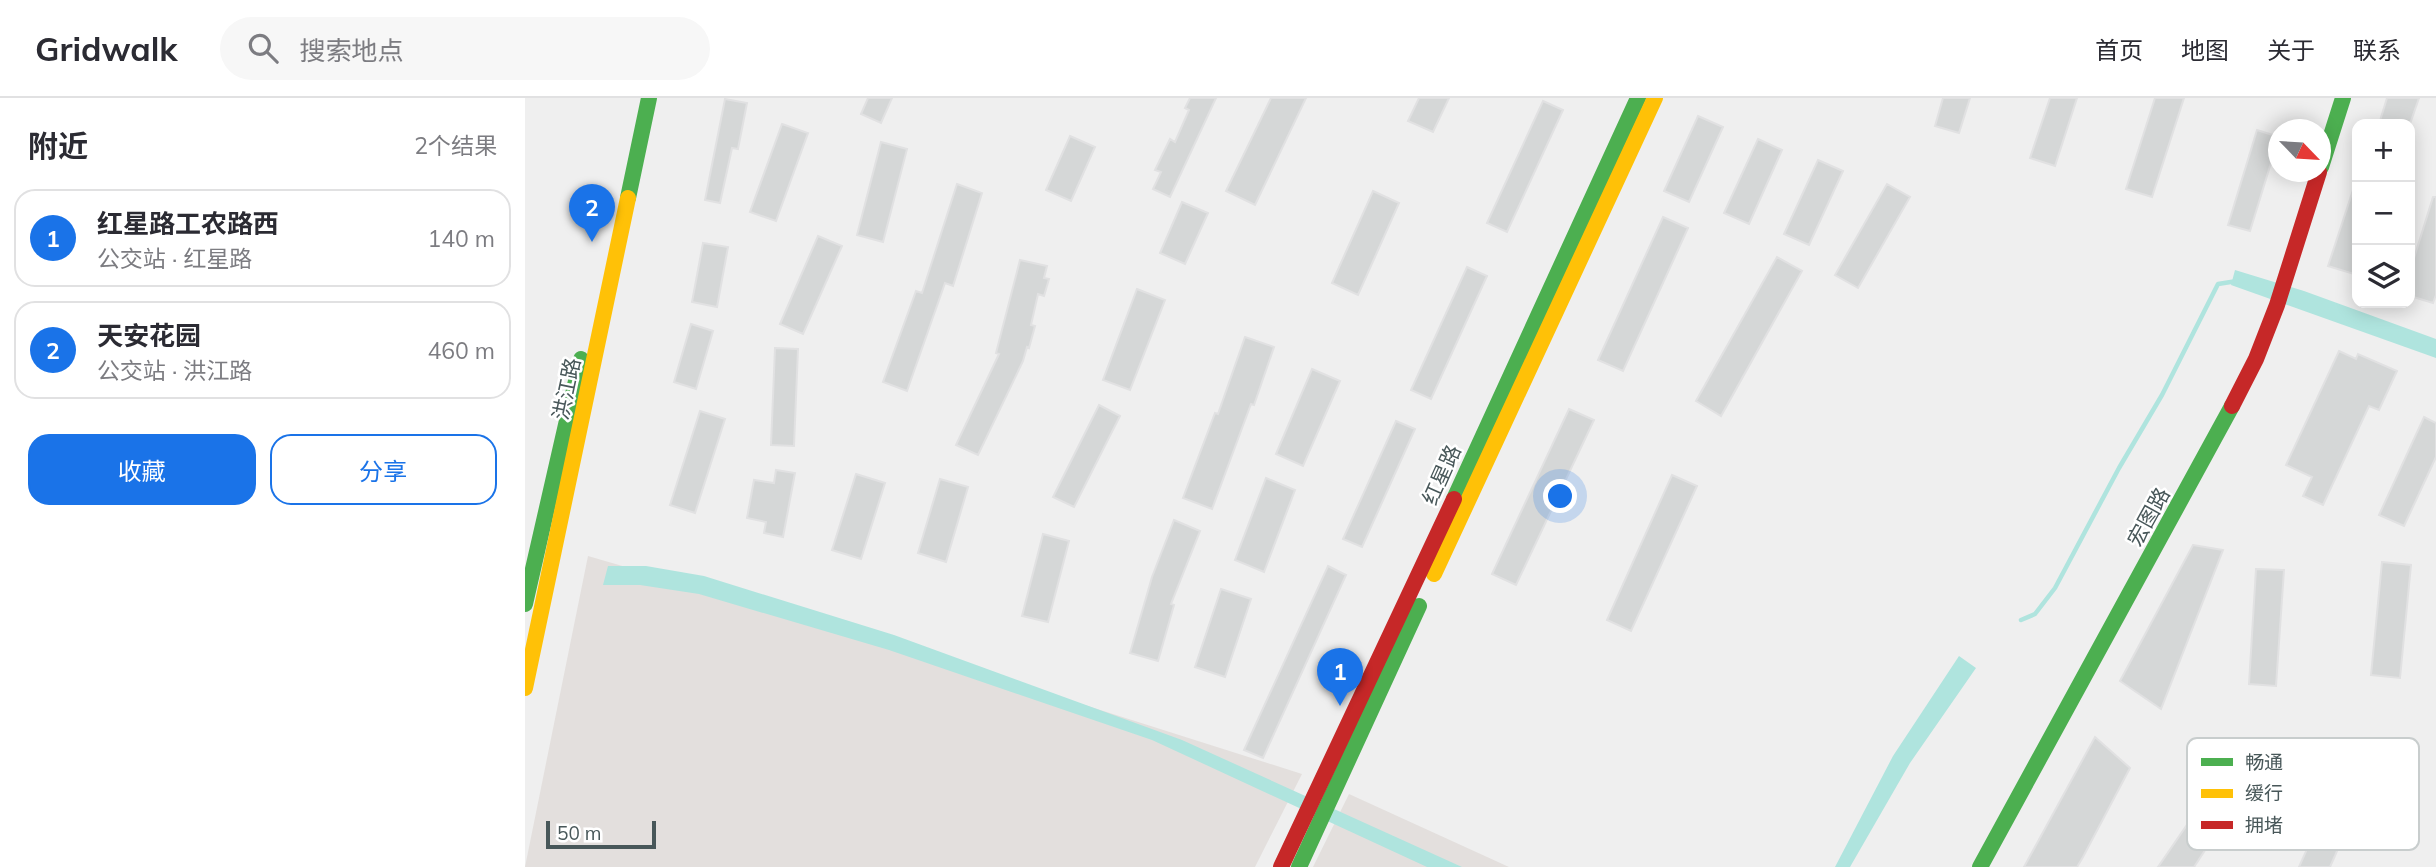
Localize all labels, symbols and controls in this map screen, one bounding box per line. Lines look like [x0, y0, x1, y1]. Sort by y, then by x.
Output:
search box [220, 17, 710, 80]
text: Gridwalk [35, 28, 178, 69]
icon: search [244, 29, 282, 67]
text: 搜索地点 [300, 34, 404, 67]
text: 首页 [2095, 35, 2143, 65]
text: 地图 [2181, 35, 2229, 65]
text: 关于 [2267, 35, 2315, 65]
text: 联系 [2353, 35, 2401, 65]
north arrow [2268, 119, 2331, 182]
map controls [2352, 119, 2415, 308]
button: + [2352, 119, 2415, 182]
text: 附近 [28, 127, 88, 165]
text: 2个结果 [414, 131, 497, 160]
button: − [2352, 182, 2415, 245]
pin: 2 [569, 184, 615, 242]
text: 红星路工农路西 [97, 207, 279, 240]
text: 1 [46, 224, 60, 253]
text: 140 m [427, 224, 495, 253]
text: 公交站 · 红星路 [97, 244, 252, 273]
button: layers [2352, 245, 2415, 308]
text: 天安花园 [97, 319, 201, 352]
text: 2 [46, 336, 60, 365]
text: 460 m [427, 336, 495, 365]
street label: 洪江路 [547, 355, 585, 422]
text: 公交站 · 洪江路 [97, 356, 252, 385]
button: 收藏 [28, 434, 256, 505]
button: 分享 [270, 434, 497, 505]
street label: 红星路 [1416, 441, 1466, 509]
your location [1543, 479, 1577, 513]
street label: 宏图路 [2121, 483, 2175, 550]
pin: 1 [1317, 648, 1363, 706]
legend [2187, 738, 2419, 850]
text: 畅通 [2245, 750, 2283, 774]
text: 缓行 [2245, 781, 2283, 805]
text: 拥堵 [2245, 813, 2283, 837]
scale bar [546, 818, 656, 850]
text: 50 m [557, 821, 601, 845]

